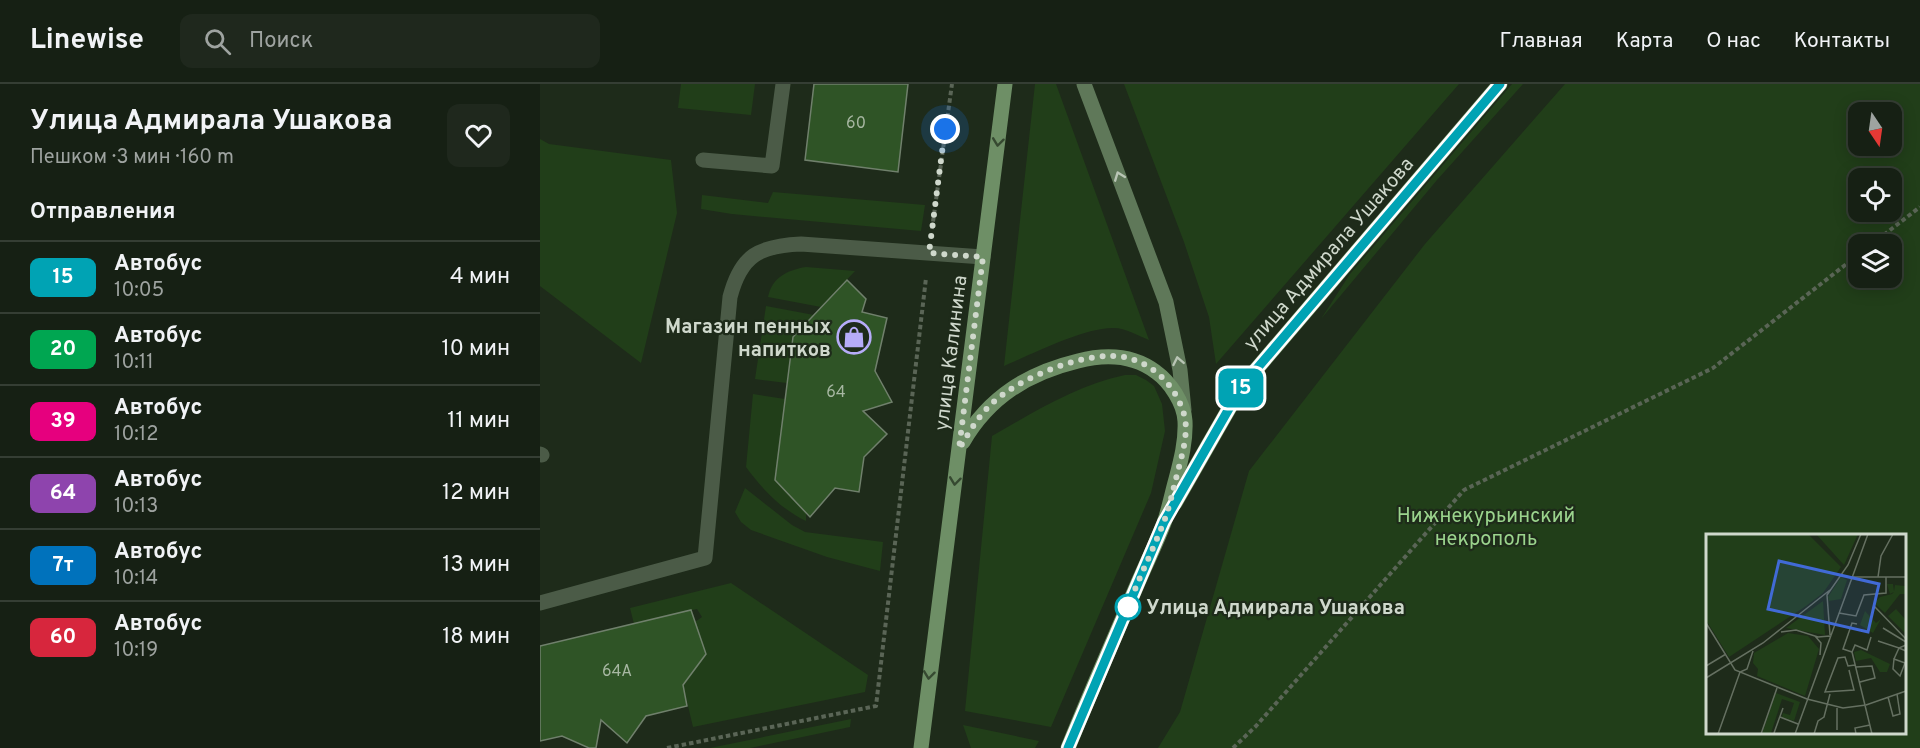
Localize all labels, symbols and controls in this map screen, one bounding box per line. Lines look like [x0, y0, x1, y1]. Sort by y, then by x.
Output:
search box [180, 14, 600, 68]
text: Linewise [30, 23, 144, 59]
icon: search [201, 25, 234, 58]
text: Поиск [249, 28, 313, 55]
text: Главная [1499, 28, 1583, 55]
text: Карта [1616, 28, 1673, 55]
text: О нас [1706, 28, 1761, 55]
text: Контакты [1794, 28, 1890, 55]
north arrow [1848, 102, 1902, 156]
map controls [1848, 102, 1902, 288]
text: Улица Адмирала Ушакова [30, 104, 392, 140]
button: heart [447, 104, 510, 167]
house number: 60 [846, 114, 866, 134]
your location [930, 114, 960, 144]
one-way arrow [992, 137, 1005, 147]
text: Пешком · 3 мин · 160 m [30, 145, 234, 171]
street label: улица Адмирала Ушакова [1239, 152, 1420, 356]
button: locate [1848, 168, 1902, 222]
one-way arrow [1113, 171, 1126, 182]
text: Отправления [30, 199, 175, 226]
button: layers [1848, 234, 1902, 288]
text: Автобус [114, 251, 202, 278]
text: 15 [52, 264, 74, 291]
text: 4 мин [450, 264, 510, 291]
street label: улица Калинина [930, 274, 974, 433]
text: 10:05 [114, 278, 164, 304]
place label: Магазин пенных напитков [665, 315, 831, 364]
shop icon: Магазин пенных напитков [836, 319, 872, 355]
text: Автобус [114, 323, 202, 350]
text: 20 [50, 336, 76, 363]
text: 10 мин [441, 336, 510, 363]
text: 10:11 [114, 350, 154, 376]
one-way arrow [1172, 356, 1185, 366]
line badge: 15 [1214, 368, 1268, 408]
text: 15 [1230, 375, 1252, 402]
house number: 64 [826, 383, 846, 403]
text: Автобус [114, 395, 202, 422]
text: 39 [50, 408, 76, 435]
text: 11 мин [447, 408, 510, 435]
text: 10:12 [114, 422, 159, 448]
text: Автобус [114, 467, 202, 494]
one-way arrow [949, 477, 961, 486]
text: 64 [50, 480, 76, 507]
text: 12 мин [442, 480, 510, 507]
text: 10:13 [114, 494, 158, 520]
park label: Нижнекурьинский некрополь [1397, 504, 1575, 553]
inset map [1706, 534, 1905, 733]
text: Автобус [114, 539, 202, 566]
text: 7т [52, 552, 74, 579]
text: 13 мин [442, 552, 510, 579]
text: 10:14 [114, 566, 158, 592]
marker: Улица Адмирала Ушакова [1115, 594, 1141, 620]
place label: Улица Адмирала Ушакова [1146, 596, 1405, 622]
text: Автобус [114, 611, 202, 638]
text: 60 [50, 624, 76, 651]
text: 18 мин [442, 624, 510, 651]
text: 10:19 [114, 638, 158, 664]
house number: 64А [602, 662, 632, 682]
one-way arrow [924, 670, 936, 679]

